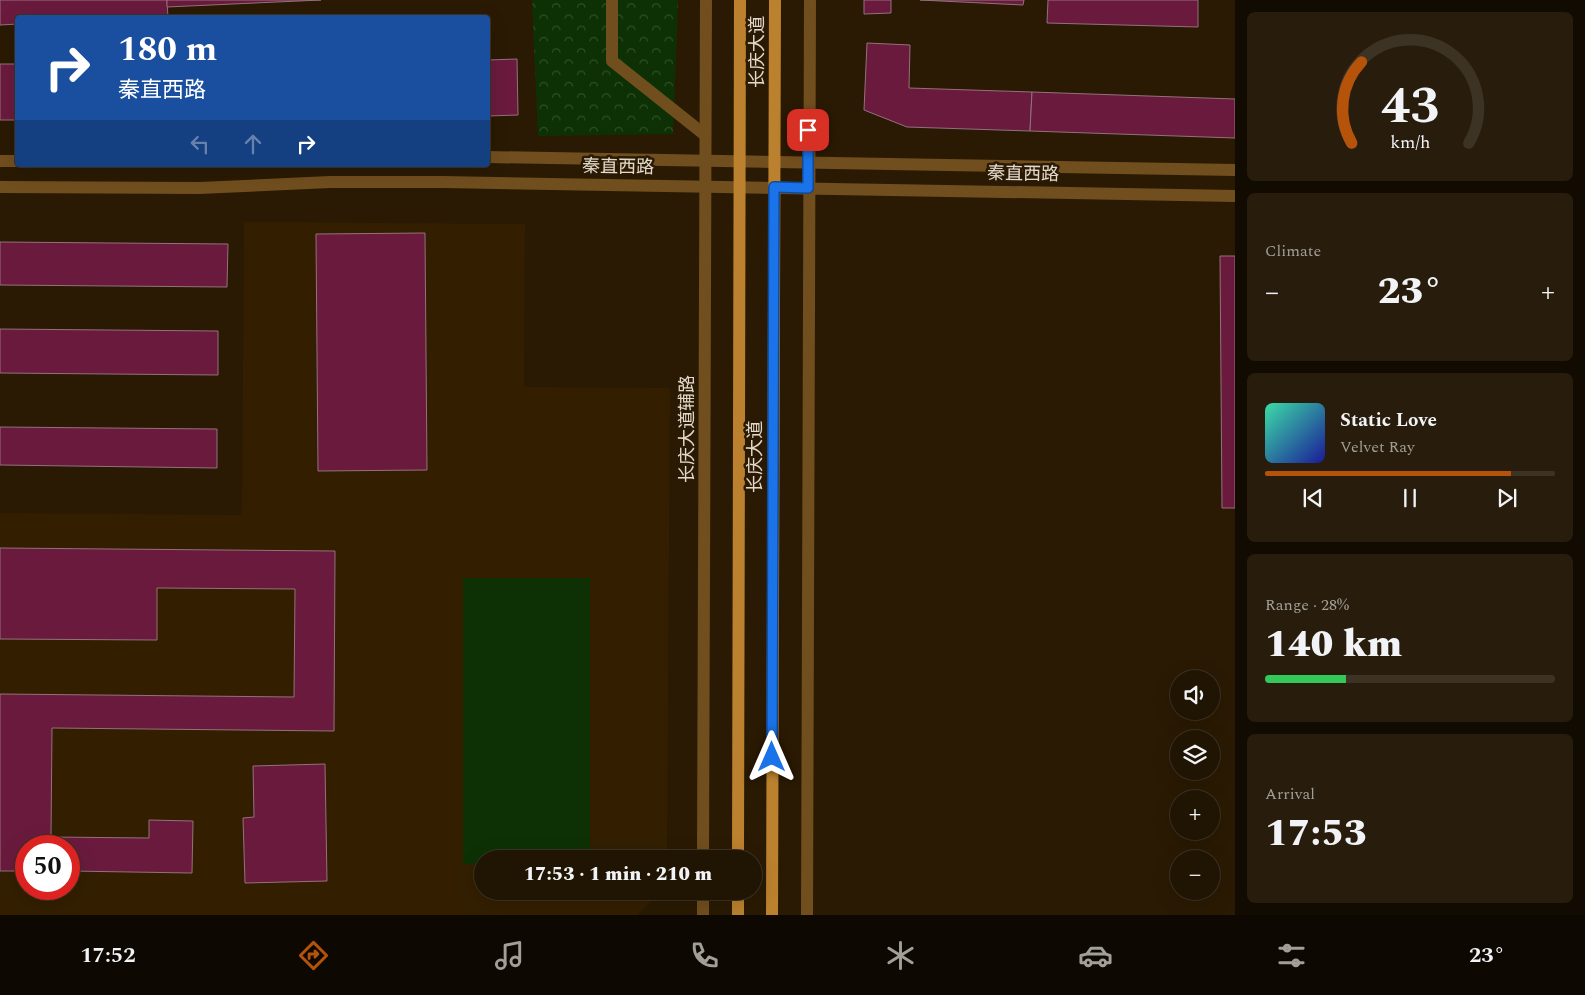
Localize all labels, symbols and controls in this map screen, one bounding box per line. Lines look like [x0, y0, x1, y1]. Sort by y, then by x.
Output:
street label: 长庆大道 [744, 16, 771, 88]
text: 180 m [118, 23, 217, 76]
icon: right [35, 35, 100, 100]
text: 43 [1381, 67, 1439, 146]
text: 秦直西路 [118, 74, 206, 107]
pin [787, 109, 829, 151]
icon: arrive [794, 116, 822, 144]
text: km/h [1390, 129, 1430, 156]
icon: left [186, 130, 214, 158]
icon: ahead [239, 130, 267, 158]
icon: right [292, 130, 320, 158]
street label: 秦直西路 [582, 153, 654, 181]
street label: 秦直西路 [987, 160, 1059, 188]
text: Climate [1265, 239, 1321, 263]
text: 23° [1378, 263, 1442, 321]
text: − [1265, 271, 1279, 314]
text: + [1541, 271, 1555, 314]
street label: 长庆大道辅路 [674, 375, 701, 483]
text: Static Love [1340, 406, 1437, 435]
street label: 长庆大道 [742, 421, 769, 493]
text: Velvet Ray [1340, 435, 1415, 459]
icon: previous [1299, 484, 1327, 512]
icon: pause [1396, 484, 1424, 512]
icon: next [1493, 484, 1521, 512]
text: Range · 28% [1265, 593, 1349, 617]
text: 140 km [1265, 616, 1402, 674]
map controls [1170, 670, 1220, 900]
button: sound [1170, 670, 1220, 720]
position arrow [745, 730, 797, 782]
button: layers [1170, 730, 1220, 780]
text: Arrival [1265, 782, 1315, 806]
button: + [1170, 790, 1220, 840]
text: 17:53 [1265, 805, 1367, 863]
speed limit sign: 50 [15, 835, 80, 900]
button: − [1170, 850, 1220, 900]
text: 17:53 · 1 min · 210 m [524, 860, 712, 889]
icon: directions [296, 938, 331, 973]
icon: music [492, 938, 527, 973]
icon: phone [687, 938, 722, 973]
icon: climate [883, 938, 918, 973]
icon: car [1078, 938, 1113, 973]
icon: filters [1274, 938, 1309, 973]
text: 17:52 [80, 939, 136, 972]
text: 23° [1469, 939, 1505, 972]

